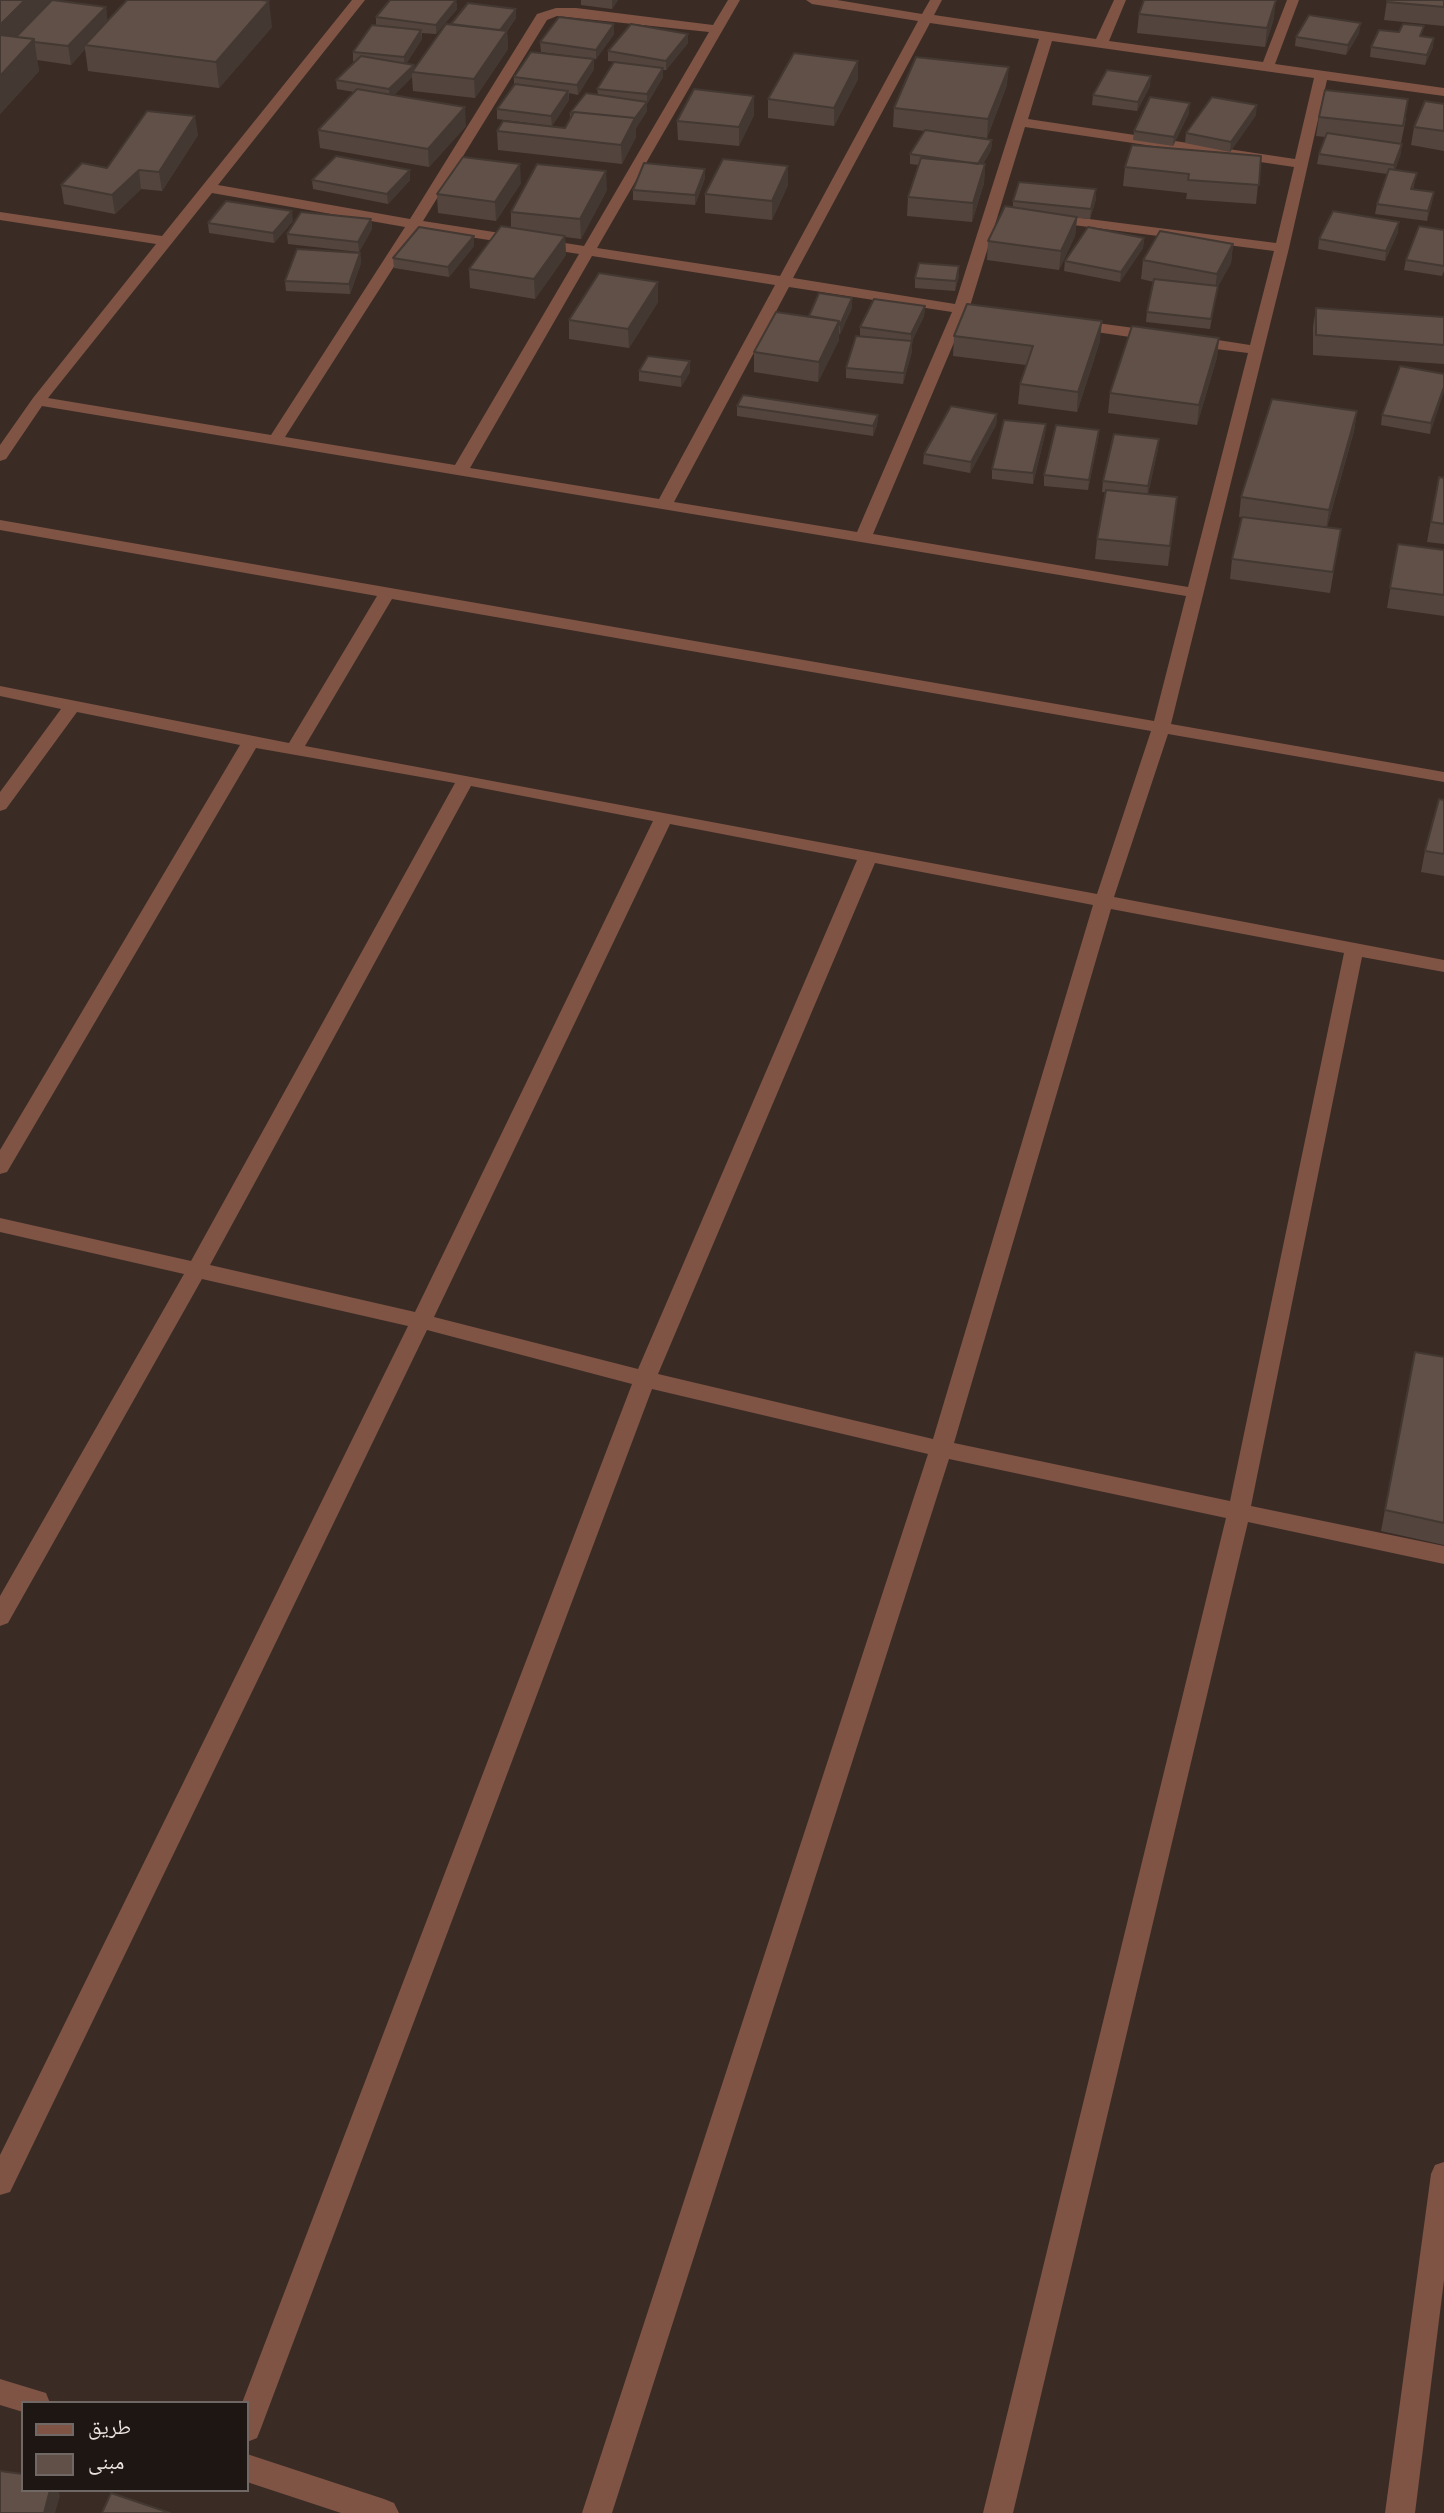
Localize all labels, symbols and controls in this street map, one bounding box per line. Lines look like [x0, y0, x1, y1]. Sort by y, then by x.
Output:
legend [21, 2401, 248, 2492]
text: طريق [88, 2414, 131, 2438]
text: مبنى [88, 2449, 124, 2473]

